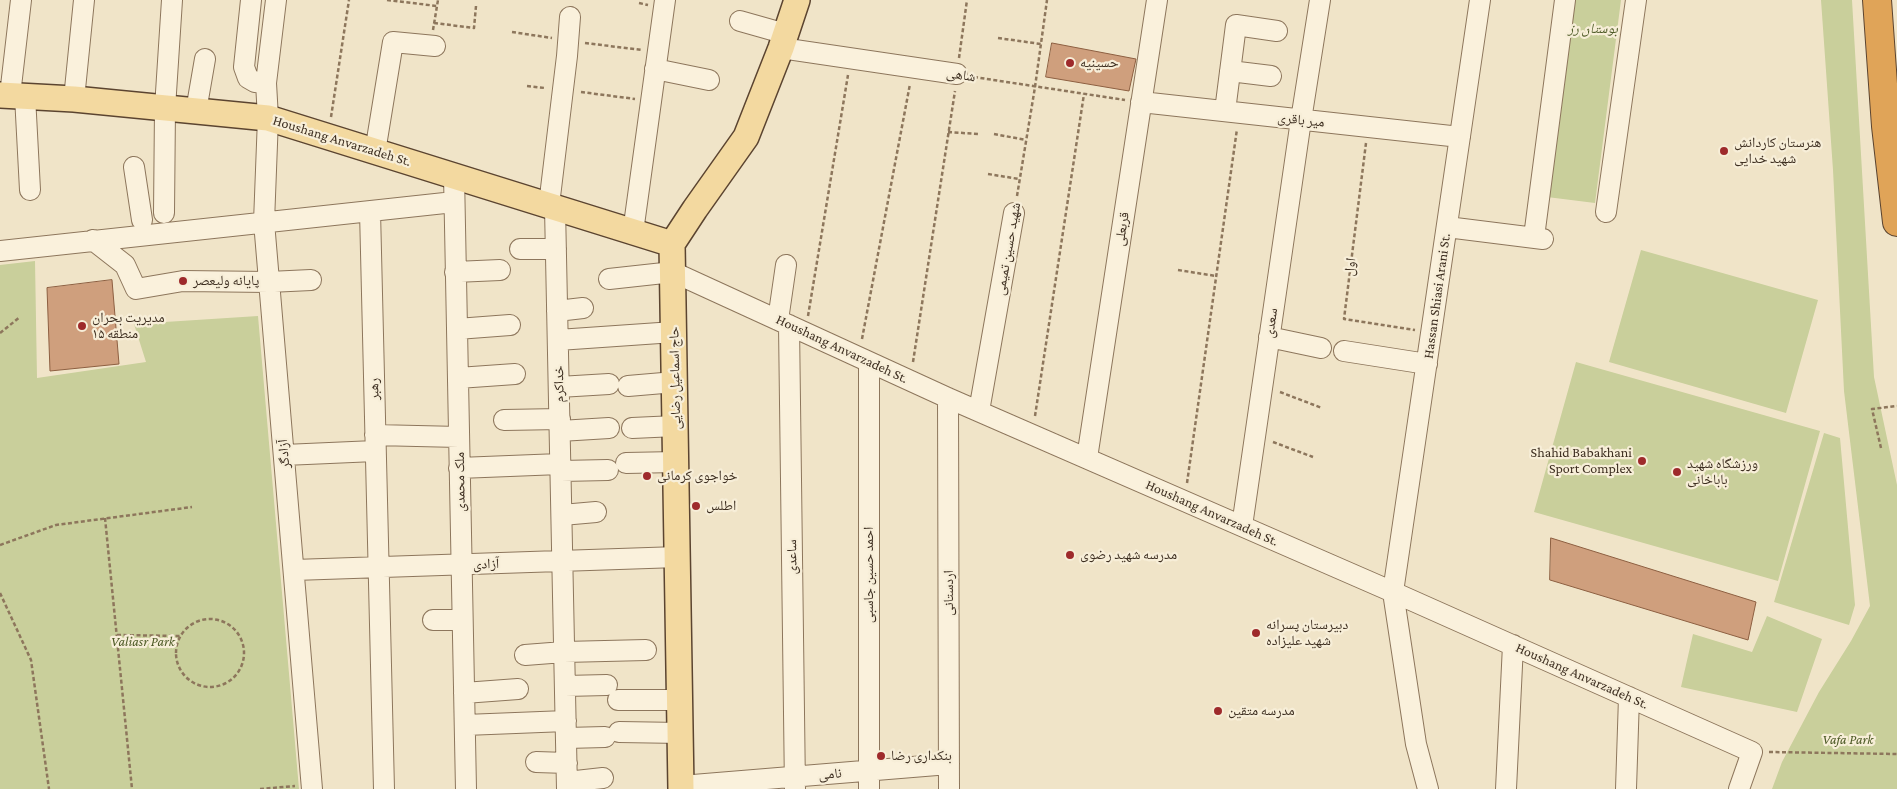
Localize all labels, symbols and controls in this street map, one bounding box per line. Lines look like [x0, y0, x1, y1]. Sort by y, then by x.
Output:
park label: بوستان رز [1568, 21, 1618, 37]
place label: حسینیه [1080, 55, 1119, 71]
marker: حسینیه [1064, 57, 1076, 69]
street label: شاهی [945, 64, 977, 86]
street label: میر باقری [1277, 109, 1325, 131]
street label: Houshang Anvarzadeh St. [271, 112, 413, 170]
place label: هنرستان کاردانش شهید خدایی [1734, 135, 1821, 168]
marker: هنرستان کاردانش شهید خدایی [1718, 145, 1730, 157]
street label: شهید حسین تمیمی [992, 201, 1024, 297]
street label: قربعلی [1111, 211, 1133, 247]
street label: Hassan Shiasi Arani St. [1420, 232, 1454, 360]
street label: اول [1341, 257, 1359, 277]
place label: پایانه ولیعصر [193, 273, 259, 289]
marker: پایانه ولیعصر [177, 275, 189, 287]
street label: سعدی [1261, 307, 1281, 339]
place label: مدیریت بحران منطقه ۱۵ [92, 310, 165, 342]
street label: Houshang Anvarzadeh St. [773, 311, 911, 387]
marker: مدیریت بحران منطقه ۱۵ [76, 320, 88, 332]
street label: حاج اسماعیل رضایی [666, 326, 684, 430]
street label: خداکرم [550, 365, 568, 403]
street label: رهبر [365, 378, 383, 400]
street label: آزادگر [274, 439, 294, 469]
place label: Shahid Babakhani Sport Complex [1531, 445, 1632, 478]
street label: ملک محمدی [451, 452, 469, 512]
marker: Shahid Babakhani Sport Complex [1636, 455, 1648, 467]
place label: ورزشگاه شهید باباخانی [1687, 456, 1758, 488]
marker: ورزشگاه شهید باباخانی [1671, 466, 1683, 478]
place label: خواجوی کرمانی [657, 468, 737, 484]
marker: خواجوی کرمانی [641, 470, 653, 482]
street label: Houshang Anvarzadeh St. [1143, 476, 1281, 550]
place label: اطلس [706, 498, 736, 514]
marker: اطلس [690, 500, 702, 512]
street label: احمد حسین جاسبی [861, 527, 877, 623]
street label: ساعدی [783, 539, 801, 575]
place label: مدرسه شهید رضوی [1080, 547, 1177, 563]
marker: مدرسه شهید رضوی [1064, 549, 1076, 561]
street label: آزادی [472, 555, 500, 573]
street label: اردستانی [941, 570, 957, 616]
place label: دبیرستان پسرانه شهید علیزاده [1266, 617, 1348, 650]
marker: دبیرستان پسرانه شهید علیزاده [1250, 627, 1262, 639]
park label: Valiasr Park [111, 634, 175, 650]
street label: Houshang Anvarzadeh St. [1513, 639, 1651, 713]
place label: مدرسه متقین [1228, 703, 1295, 719]
marker: مدرسه متقین [1212, 705, 1224, 717]
park label: Vafa Park [1823, 732, 1873, 748]
place label: بنکداری رضا [891, 748, 952, 764]
marker: بنکداری رضا [875, 750, 887, 762]
street label: نامی [818, 765, 842, 783]

